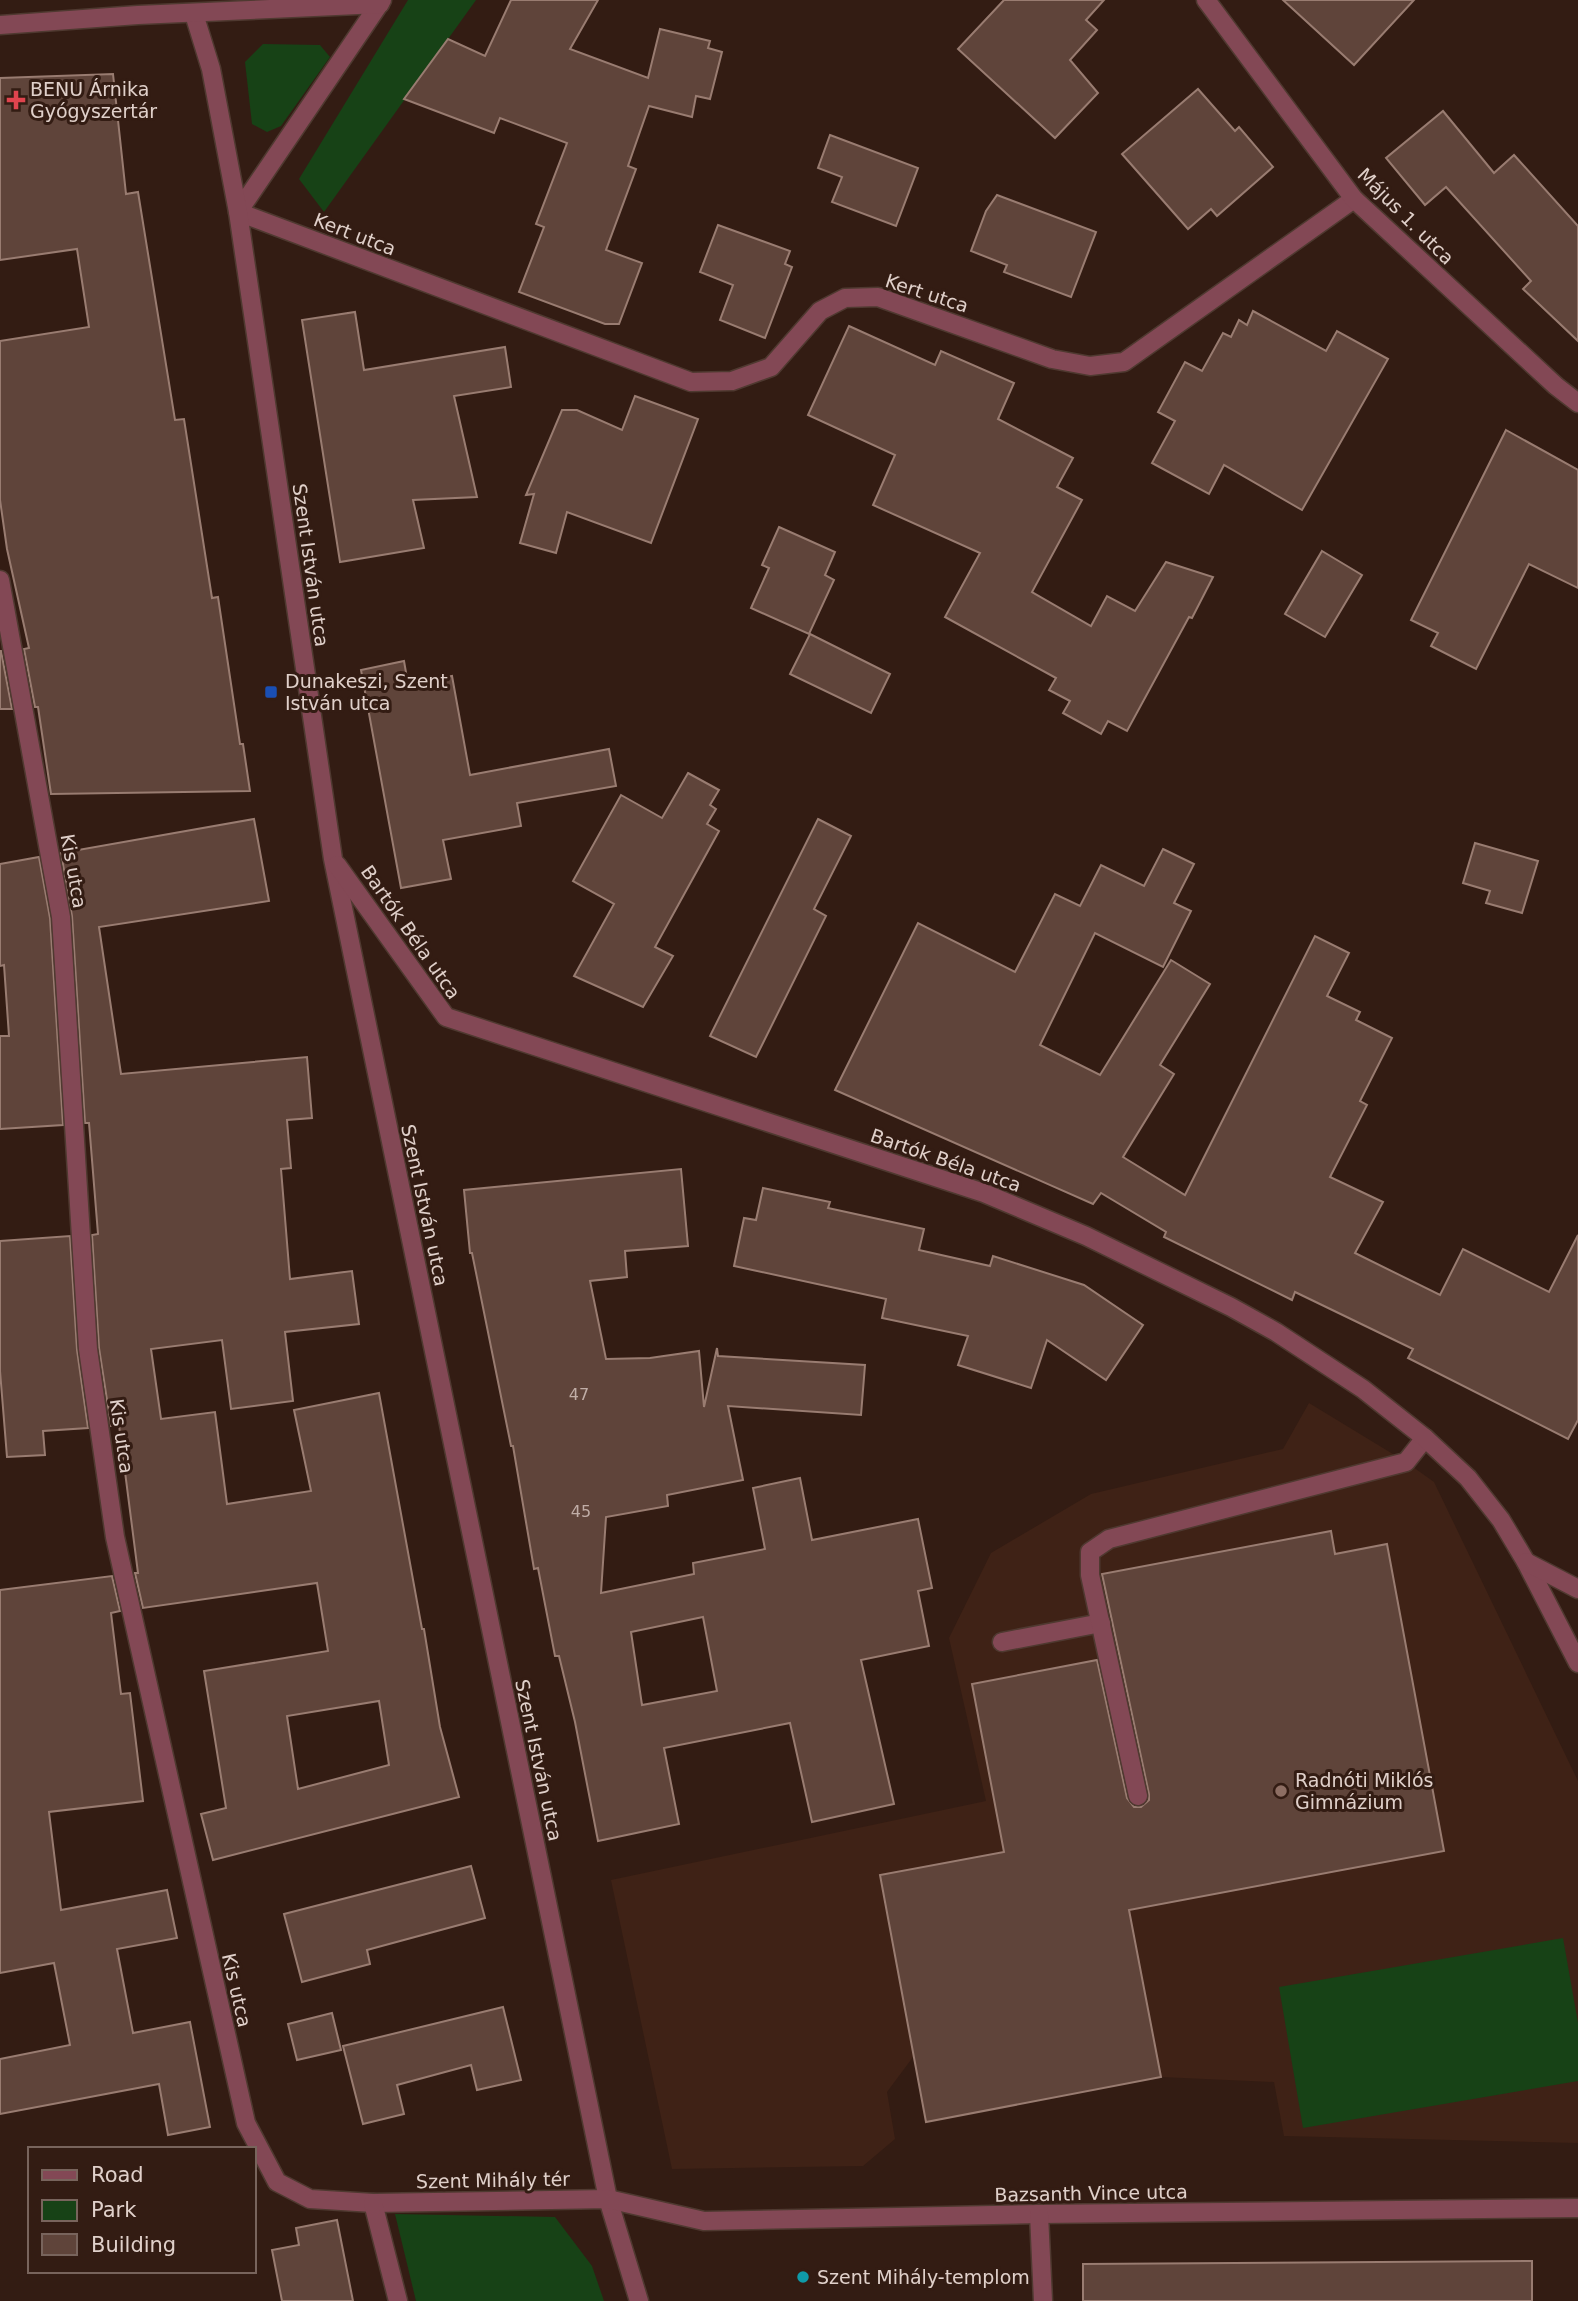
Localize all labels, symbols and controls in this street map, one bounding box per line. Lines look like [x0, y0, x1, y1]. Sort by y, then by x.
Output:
place label: BENU Árnika Gyógyszertár [30, 78, 157, 122]
marker: BENU Árnika Gyógyszertár [8, 92, 24, 108]
street label: Május 1. utca [1353, 163, 1459, 269]
street label: Kert utca [311, 208, 399, 260]
street label: Kert utca [883, 269, 971, 317]
street label: Szent István utca [289, 482, 333, 648]
place label: Dunakeszi, Szent István utca [285, 670, 448, 714]
marker: Dunakeszi, Szent István utca [263, 684, 279, 700]
street label: Kis utca [57, 832, 91, 910]
street label: Bartók Béla utca [357, 861, 465, 1003]
street label: Szent István utca [397, 1122, 453, 1288]
street label: Bartók Béla utca [868, 1124, 1024, 1196]
house number: 47 [569, 1385, 589, 1404]
street label: Kis utca [106, 1397, 138, 1475]
house number: 45 [571, 1502, 591, 1521]
street label: Szent István utca [511, 1677, 567, 1843]
place label: Radnóti Miklós Gimnázium [1295, 1769, 1433, 1813]
marker: Radnóti Miklós Gimnázium [1273, 1783, 1289, 1799]
street label: Kis utca [218, 1951, 256, 2029]
legend [28, 2147, 256, 2273]
text: Road [91, 2163, 144, 2187]
street label: Szent Mihály tér [416, 2168, 570, 2192]
street label: Bazsanth Vince utca [994, 2180, 1188, 2206]
text: Park [91, 2198, 137, 2222]
text: Building [91, 2233, 176, 2257]
place label: Szent Mihály-templom [817, 2266, 1030, 2288]
marker: Szent Mihály-templom [795, 2269, 811, 2285]

